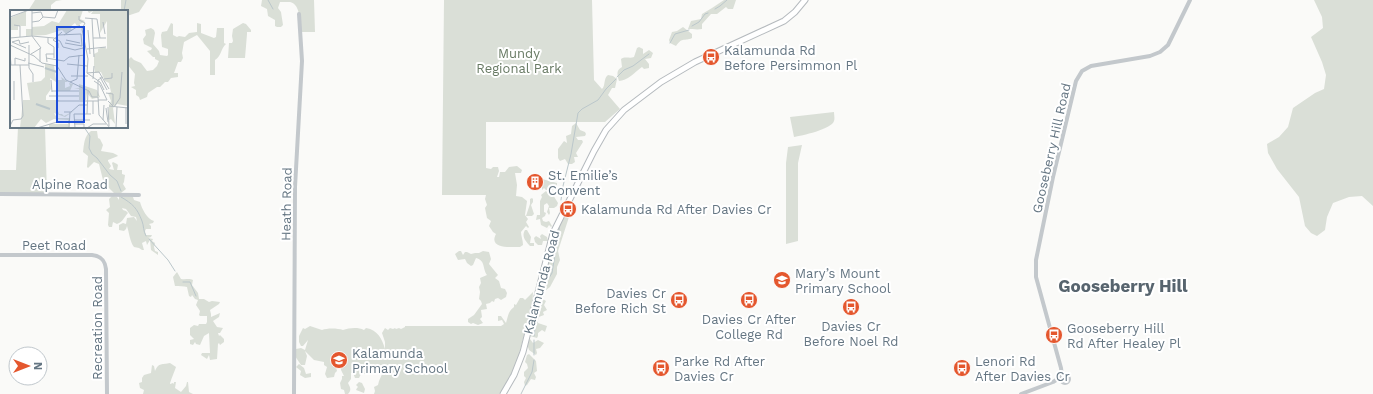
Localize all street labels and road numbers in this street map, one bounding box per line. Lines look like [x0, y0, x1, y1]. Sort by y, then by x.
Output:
street label: Gooseberry Hill Road [1029, 82, 1074, 215]
street label: Heath Road [278, 167, 295, 241]
street label: Alpine Road [32, 177, 108, 192]
street label: Kalamunda Road [520, 229, 563, 336]
street label: Peet Road [22, 238, 86, 253]
street label: Recreation Road [90, 276, 105, 380]

